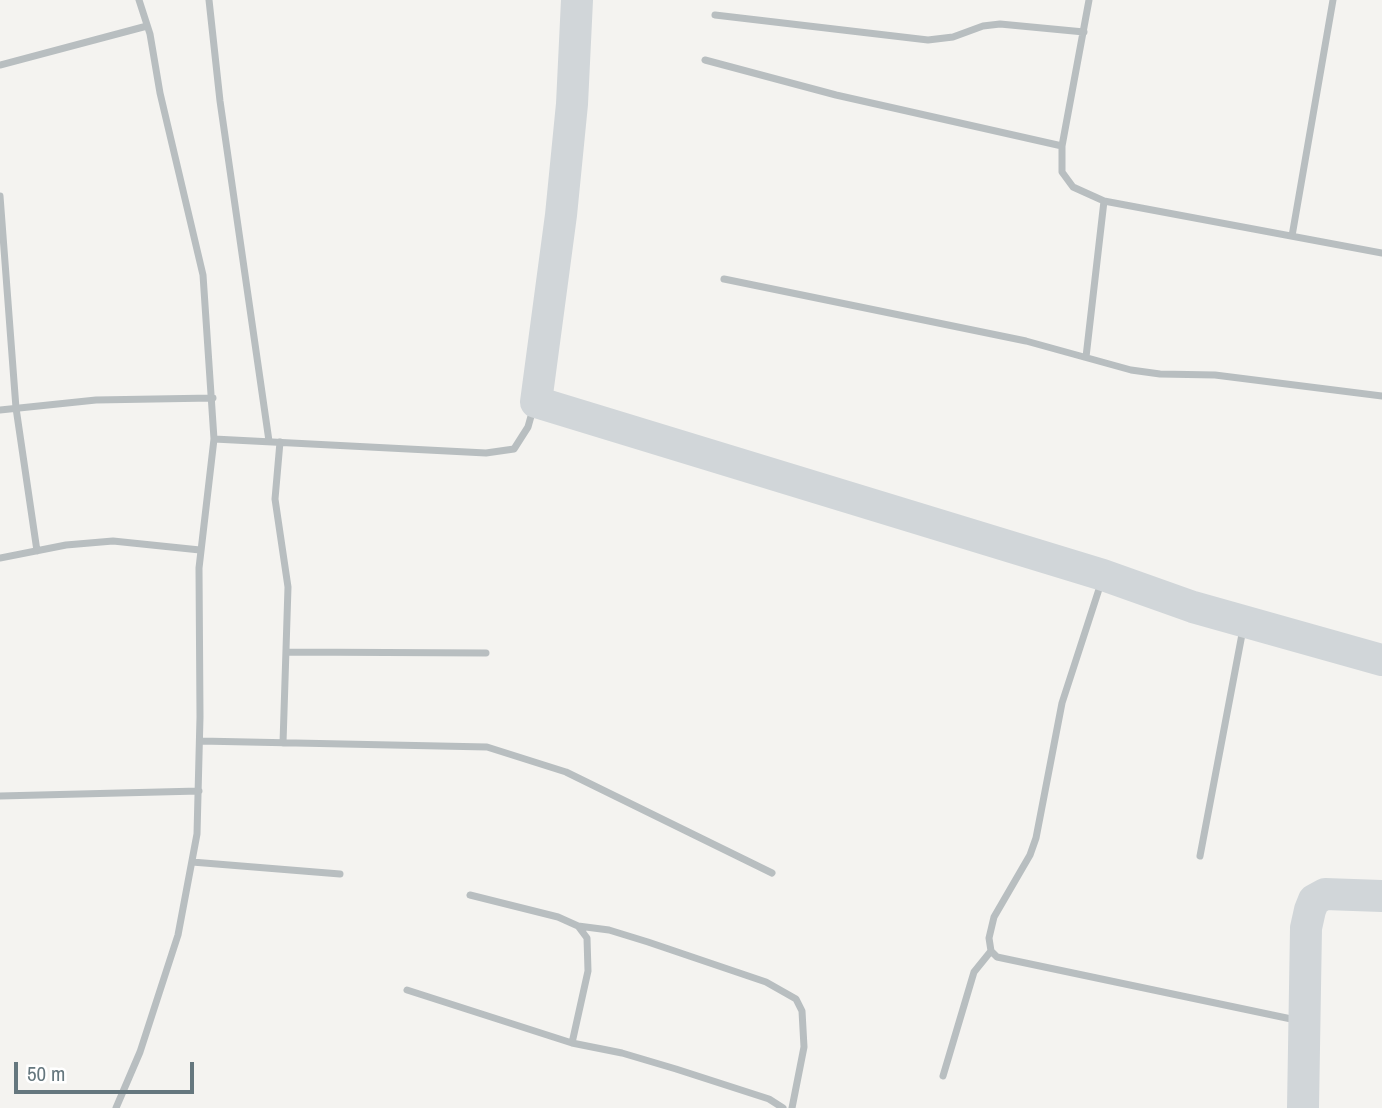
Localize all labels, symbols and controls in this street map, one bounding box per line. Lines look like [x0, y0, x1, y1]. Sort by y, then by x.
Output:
scale bar [18, 1048, 198, 1092]
text: 50 m [27, 1059, 65, 1088]

